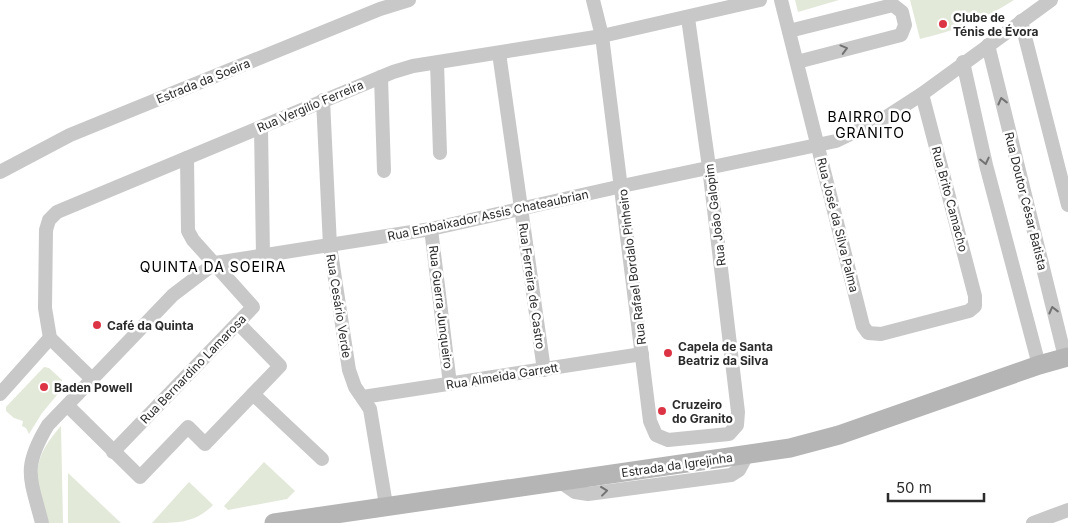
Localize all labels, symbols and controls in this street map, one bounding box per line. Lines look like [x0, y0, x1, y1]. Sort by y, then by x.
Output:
place label: Clube de Ténis de Évora [953, 10, 1038, 39]
marker: Clube de Ténis de Évora [937, 18, 949, 30]
one-way arrow [840, 45, 848, 55]
street label: Estrada da Soeira [154, 55, 252, 107]
street label: Rua Vergílio Ferreira [254, 77, 366, 135]
one-way arrow [997, 98, 1007, 106]
district label: BAIRRO DO GRANITO [827, 108, 913, 141]
street label: Rua Doutor César Batista [1002, 130, 1050, 272]
street label: Rua Brito Camacho [929, 145, 971, 253]
street label: Rua José da Silva Palma [814, 156, 862, 294]
one-way arrow [979, 156, 990, 165]
street label: Rua João Galopim [701, 163, 729, 267]
street label: Rua Embaixador Assis Chateaubrian [386, 186, 590, 244]
street label: Rua Rafael Bordalo Pinheiro [615, 188, 649, 346]
street label: Rua Ferreira de Castro [516, 222, 548, 350]
street label: Rua Guerra Junqueiro [426, 244, 456, 370]
street label: Rua Cesário Verde [323, 253, 355, 359]
district label: QUINTA DA SOEIRA [140, 258, 286, 275]
one-way arrow [1048, 305, 1059, 314]
street label: Rua Bernardino Lamarosa [137, 311, 249, 427]
place label: Café da Quinta [107, 318, 194, 333]
marker: Café da Quinta [91, 319, 103, 331]
place label: Capela de Santa Beatriz da Silva [678, 339, 773, 368]
marker: Capela de Santa Beatriz da Silva [662, 347, 674, 359]
street label: Rua Almeida Garrett [445, 360, 559, 392]
place label: Baden Powell [54, 380, 133, 395]
marker: Baden Powell [38, 381, 50, 393]
place label: Cruzeiro do Granito [672, 397, 733, 426]
marker: Cruzeiro do Granito [656, 405, 668, 417]
street label: Estrada da Igrejinha [620, 450, 734, 480]
scale bar [888, 470, 984, 502]
text: 50 m [896, 478, 932, 497]
one-way arrow [600, 487, 609, 497]

